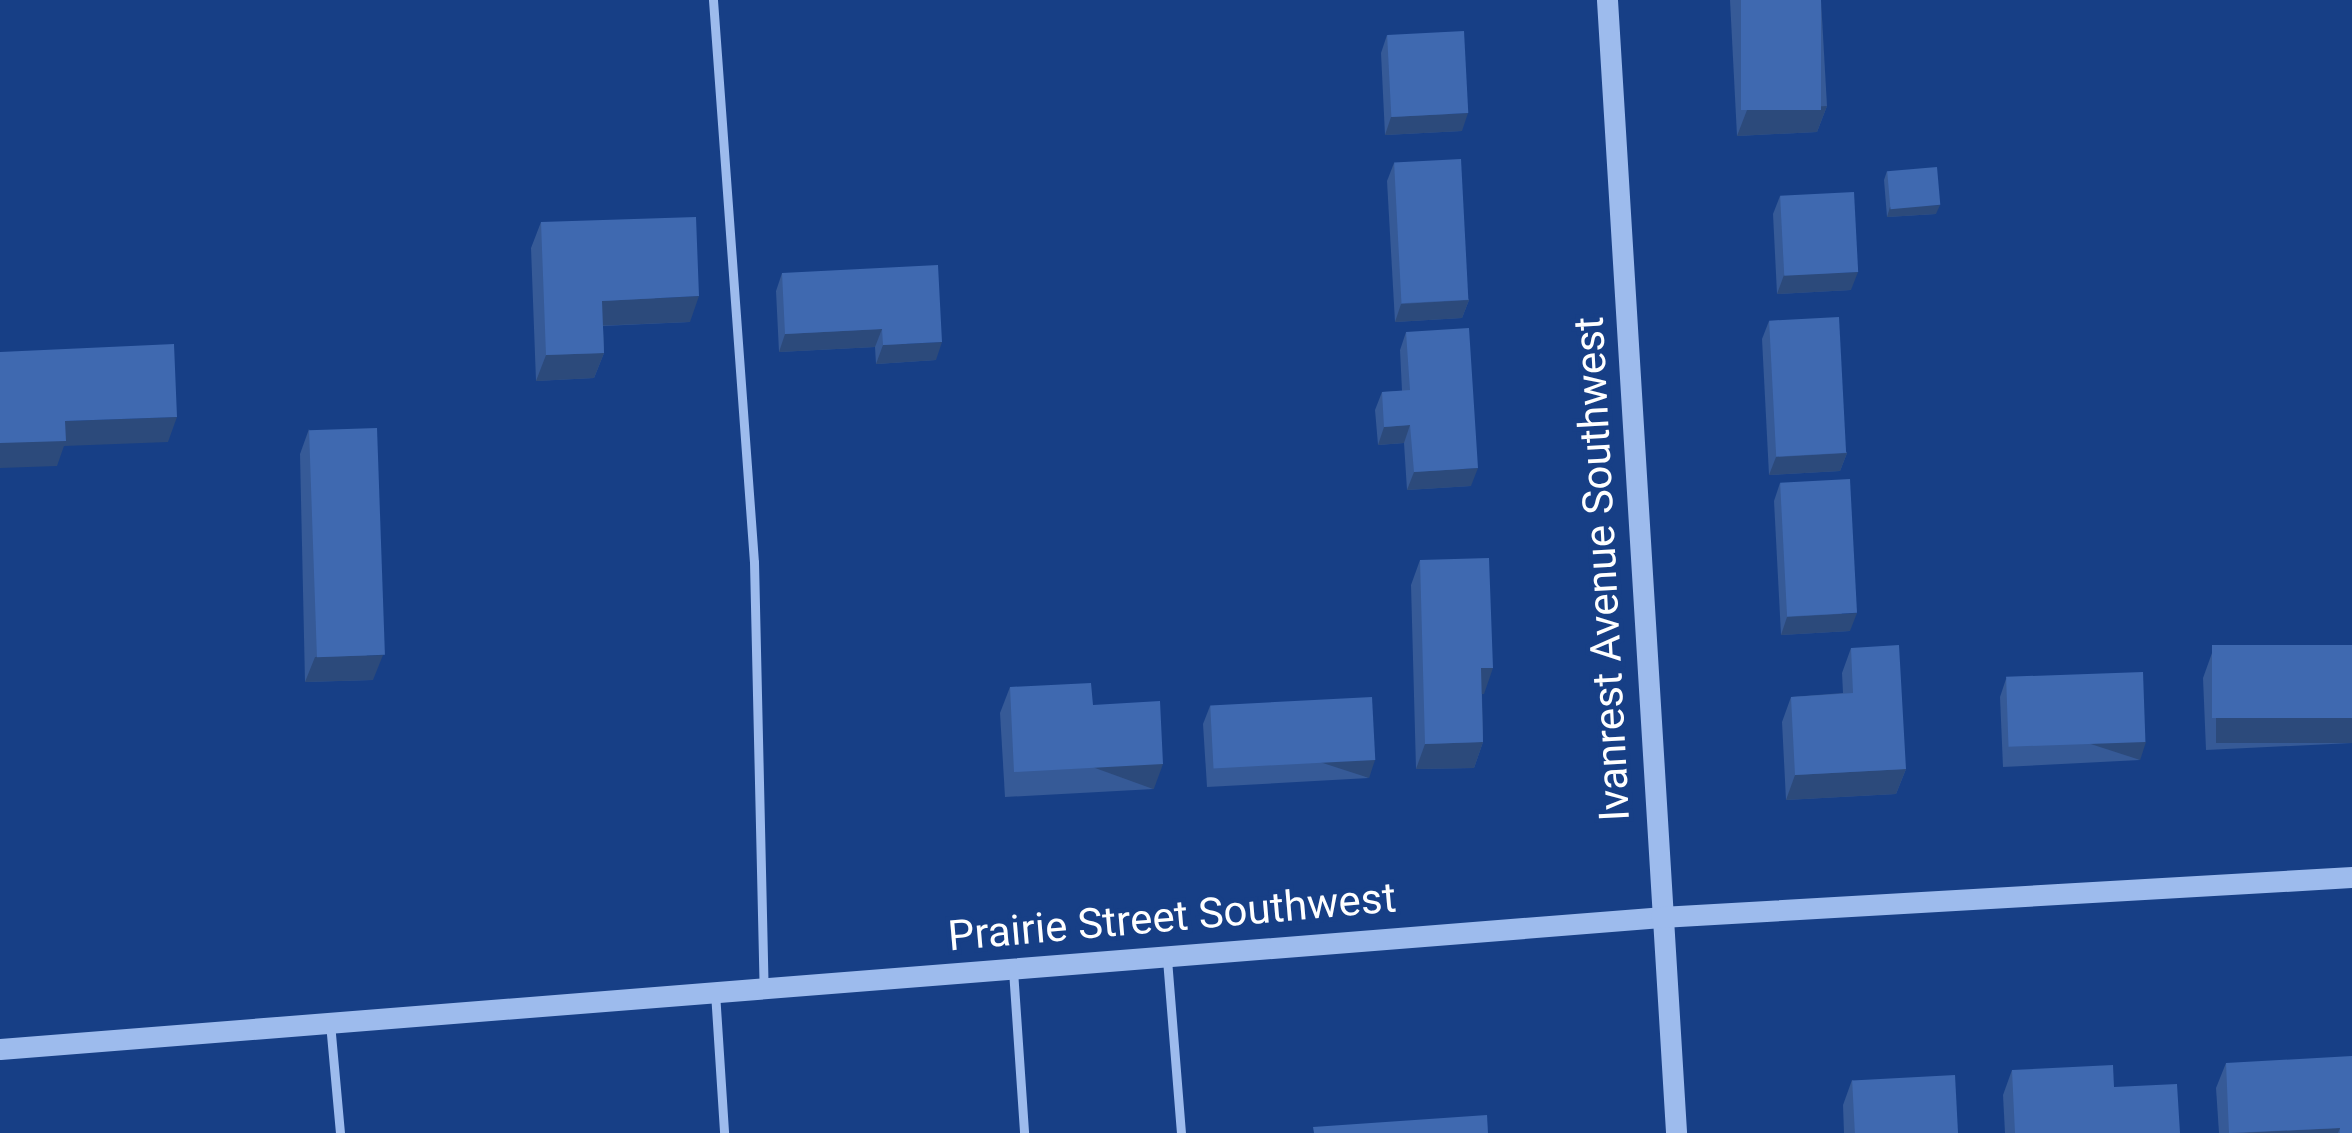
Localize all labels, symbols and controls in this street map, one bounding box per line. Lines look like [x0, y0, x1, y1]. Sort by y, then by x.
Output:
street label: Ivanrest Avenue Southwest [1564, 315, 1640, 823]
street label: Prairie Street Southwest [946, 872, 1398, 962]

